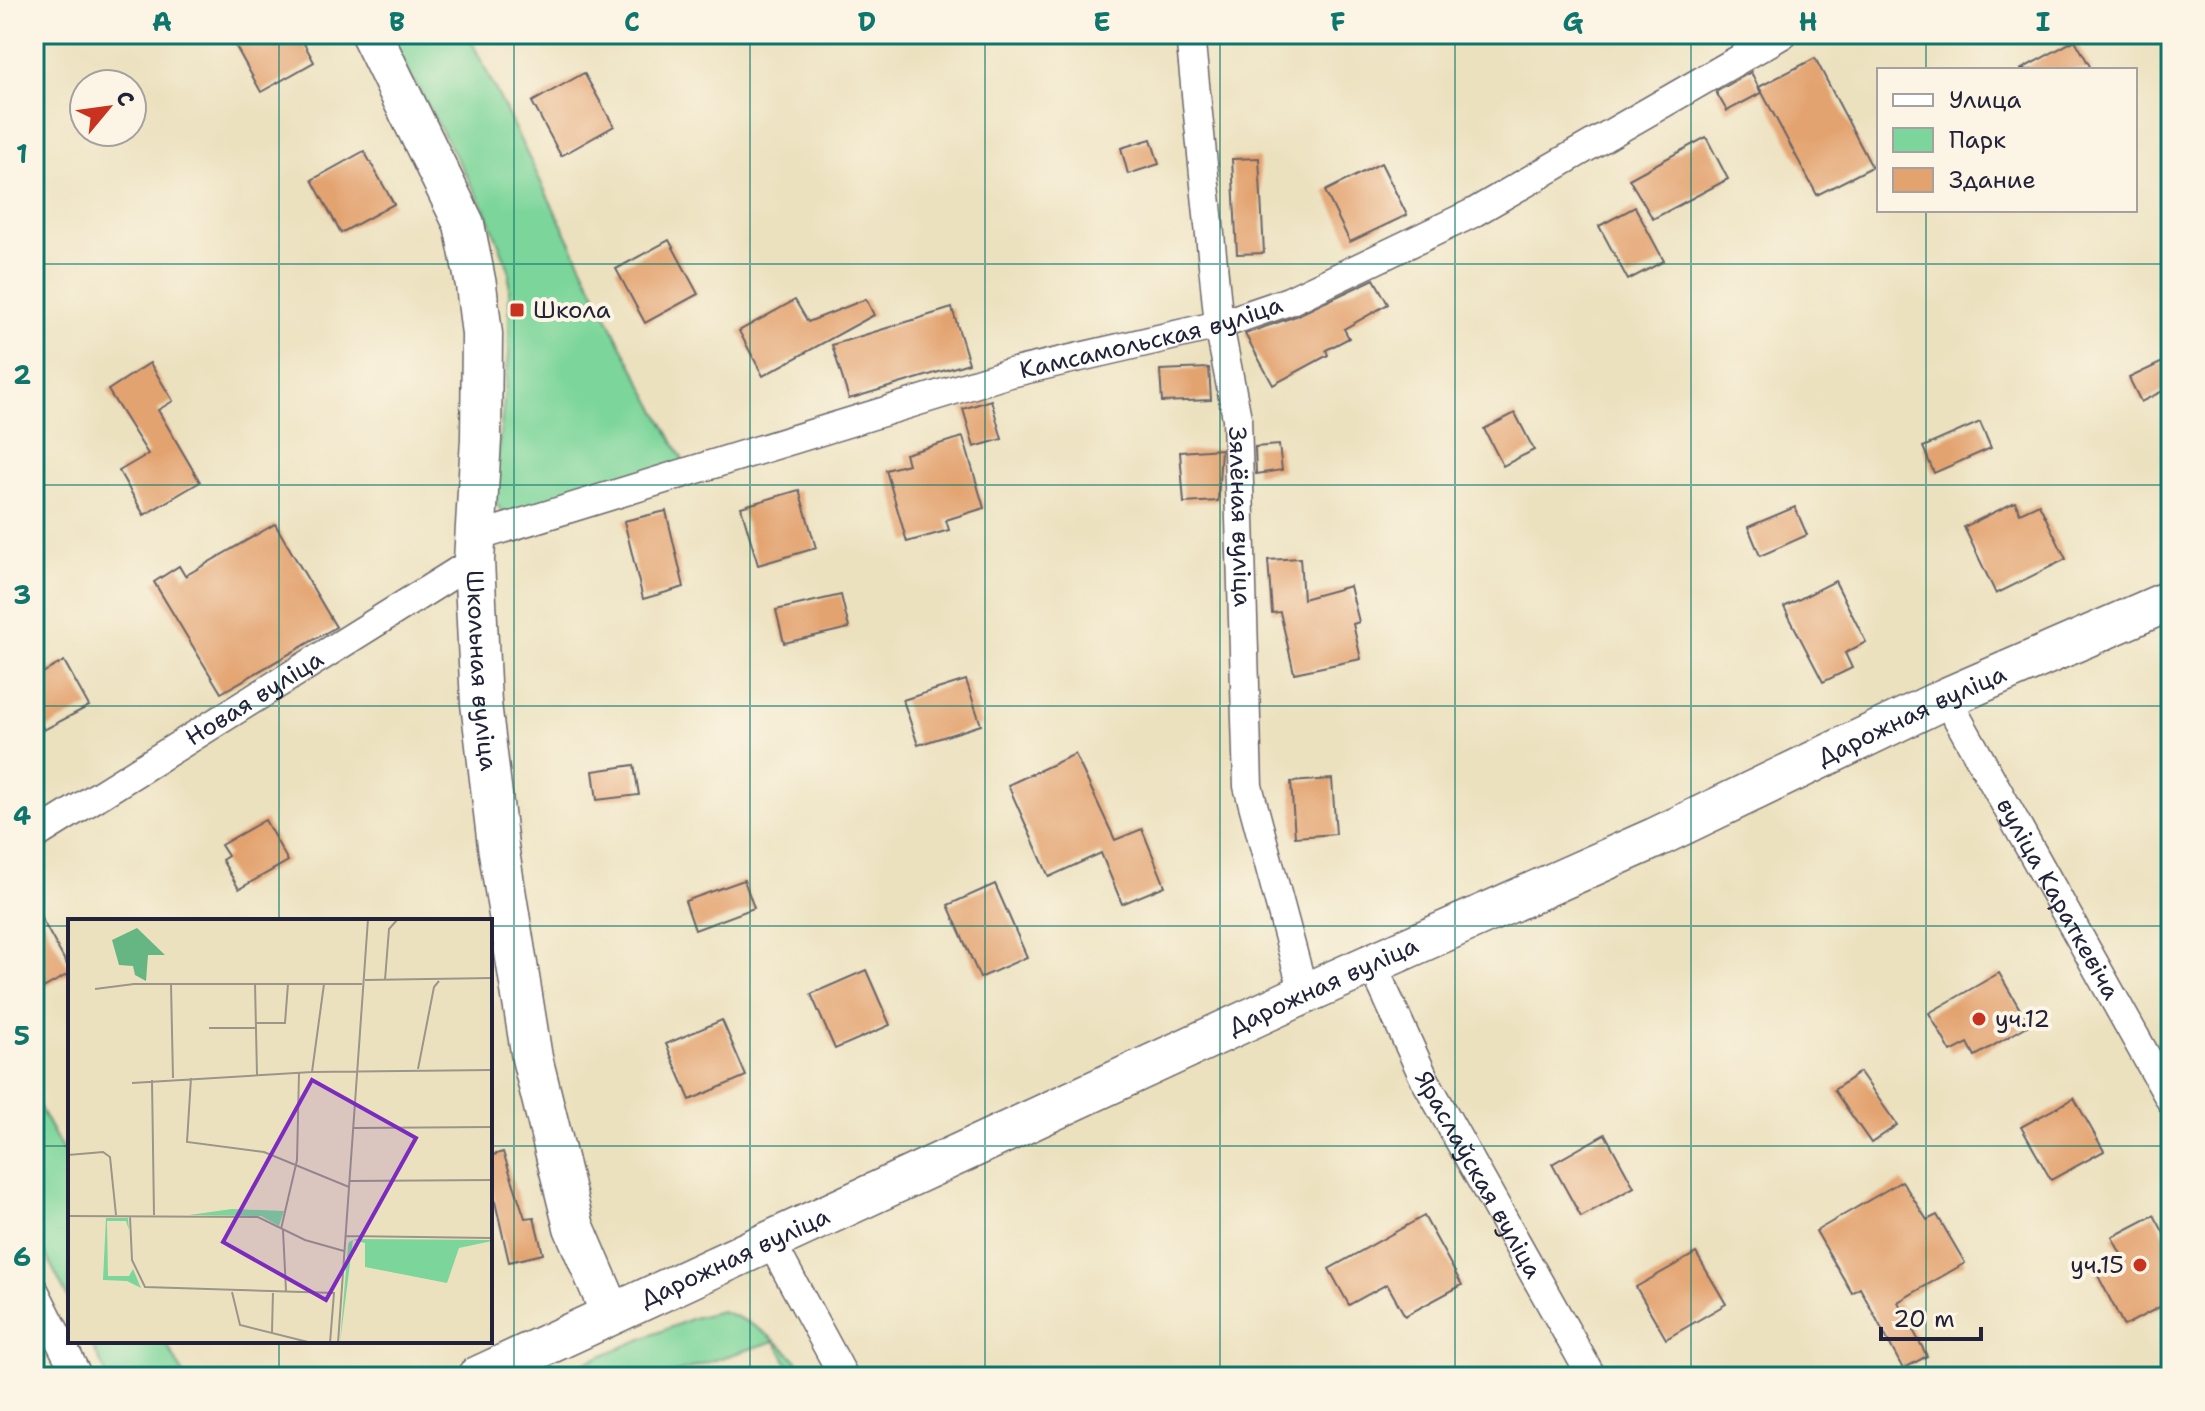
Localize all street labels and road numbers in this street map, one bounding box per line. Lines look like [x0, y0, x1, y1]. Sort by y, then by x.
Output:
street label: Камсамольская вуліца [1016, 288, 1287, 386]
street label: Зялёная вуліца [1221, 426, 1259, 608]
street label: Школьная вуліца [458, 569, 505, 773]
street label: Новая вуліца [179, 643, 330, 753]
street label: Дарожная вуліца [1812, 658, 2011, 774]
street label: вуліца Караткевіча [1989, 792, 2127, 1006]
street label: Дарожная вуліца [1223, 929, 1423, 1043]
street label: Яраслаўская вуліца [1407, 1065, 1549, 1284]
street label: Дарожная вуліца [635, 1200, 835, 1315]

